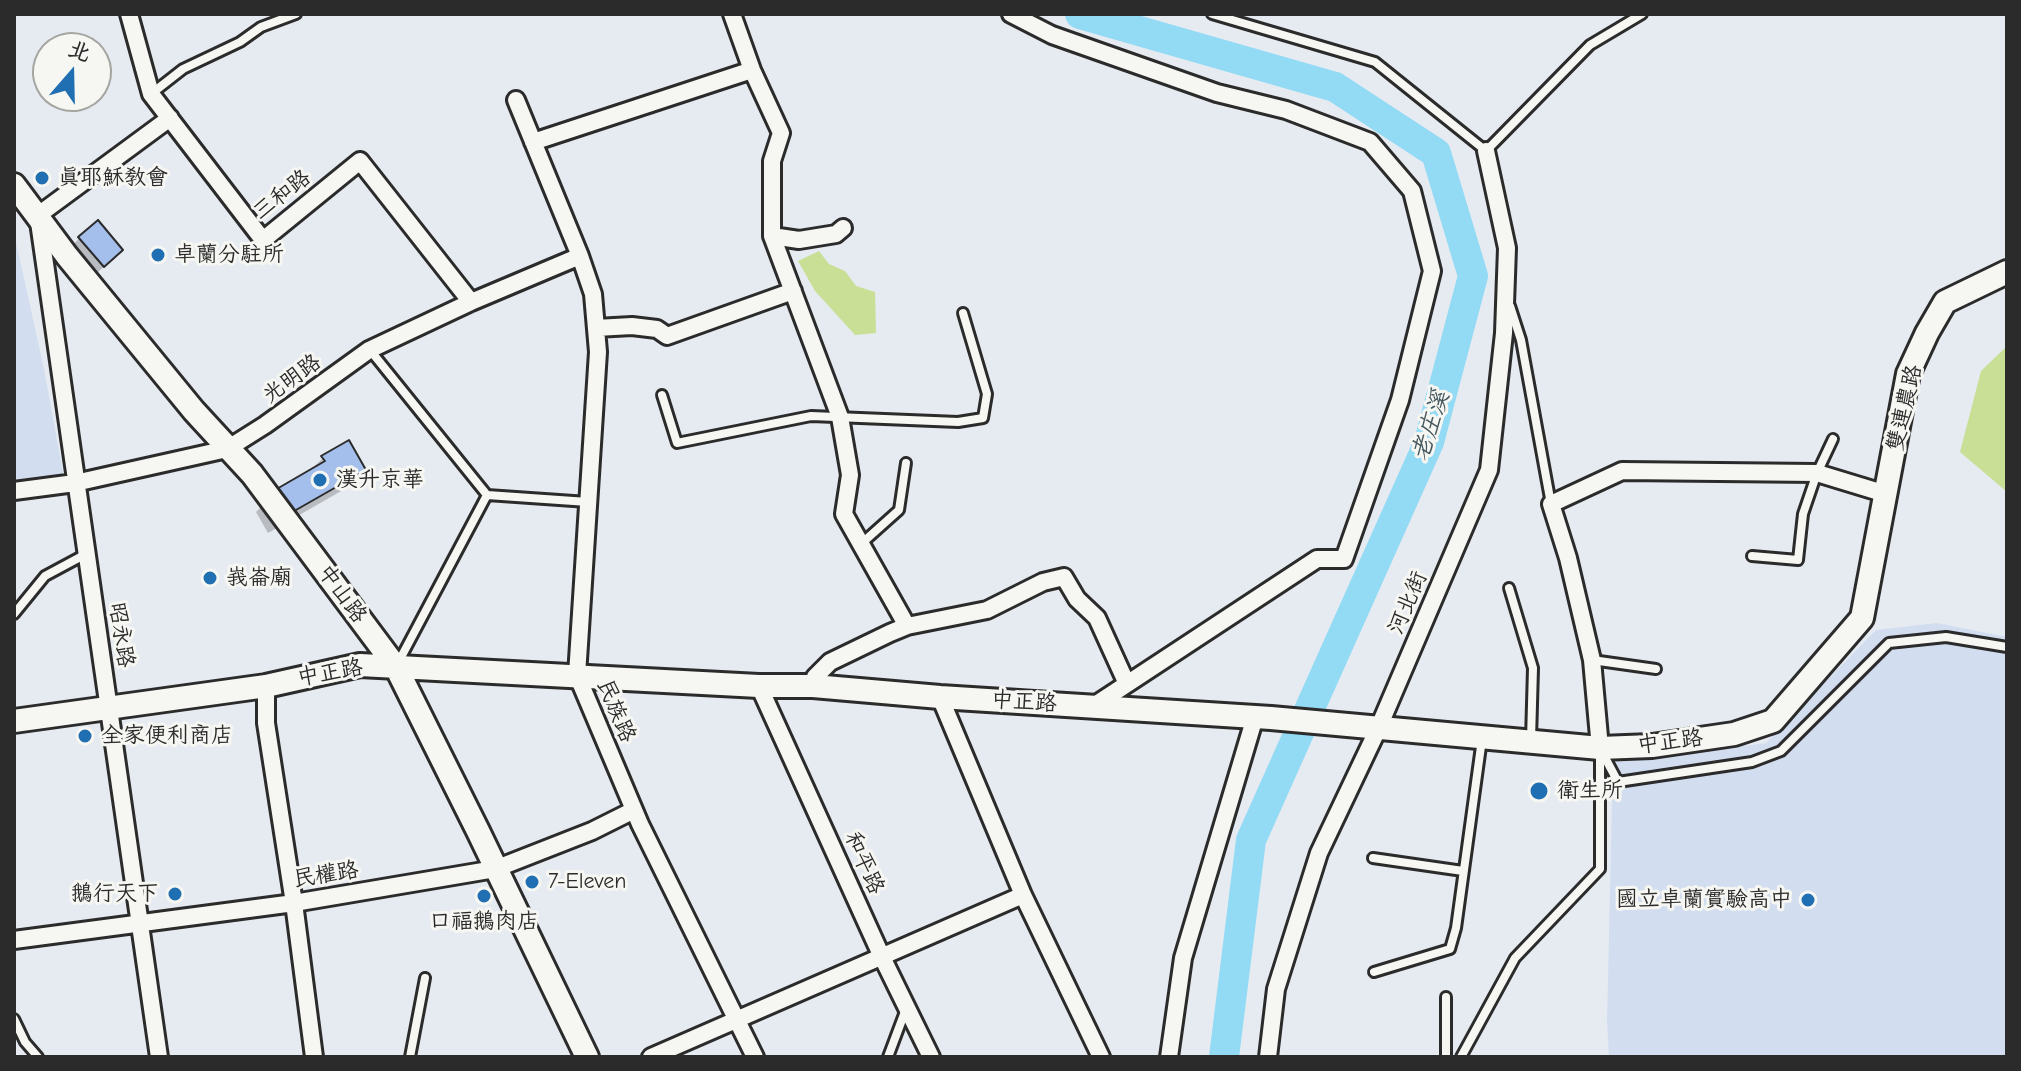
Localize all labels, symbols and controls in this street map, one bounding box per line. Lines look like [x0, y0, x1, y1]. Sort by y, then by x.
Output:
north arrow [32, 32, 112, 112]
text: 北 [65, 35, 94, 67]
street label: 三和路 [248, 164, 316, 226]
place label: 真耶穌教會 [58, 165, 168, 191]
marker: 真耶穌教會 [33, 169, 51, 187]
place label: 卓蘭分駐所 [174, 242, 284, 268]
marker: 卓蘭分駐所 [149, 246, 167, 264]
street label: 光明路 [258, 349, 326, 409]
street label: 雙連農路 [1882, 362, 1928, 454]
water label: 老庄溪 [1406, 387, 1456, 465]
place label: 漢升京華 [336, 467, 424, 493]
marker: 漢升京華 [311, 471, 329, 489]
street label: 中山路 [312, 560, 372, 628]
place label: 峩崙廟 [226, 565, 292, 591]
street label: 河北街 [1383, 567, 1433, 639]
marker: 峩崙廟 [201, 569, 219, 587]
street label: 昭永路 [103, 600, 139, 670]
street label: 中正路 [295, 654, 365, 692]
street label: 民族路 [591, 675, 641, 747]
street label: 中正路 [990, 687, 1058, 717]
place label: 全家便利商店 [101, 723, 233, 749]
street label: 中正路 [1636, 725, 1704, 759]
marker: 全家便利商店 [76, 727, 94, 745]
place label: 衛生所 [1557, 778, 1623, 804]
marker: 衛生所 [1528, 780, 1550, 802]
street label: 和平路 [839, 827, 889, 899]
street label: 民權路 [291, 857, 361, 893]
place label: 7-Eleven [548, 869, 627, 895]
marker: 7-Eleven [523, 873, 541, 891]
place label: 鵝行天下 [71, 881, 159, 907]
marker: 鵝行天下 [166, 885, 184, 903]
marker: 口福鵝肉店 [475, 887, 493, 905]
place label: 國立卓蘭實驗高中 [1616, 887, 1792, 913]
marker: 國立卓蘭實驗高中 [1799, 891, 1817, 909]
place label: 口福鵝肉店 [429, 909, 539, 935]

